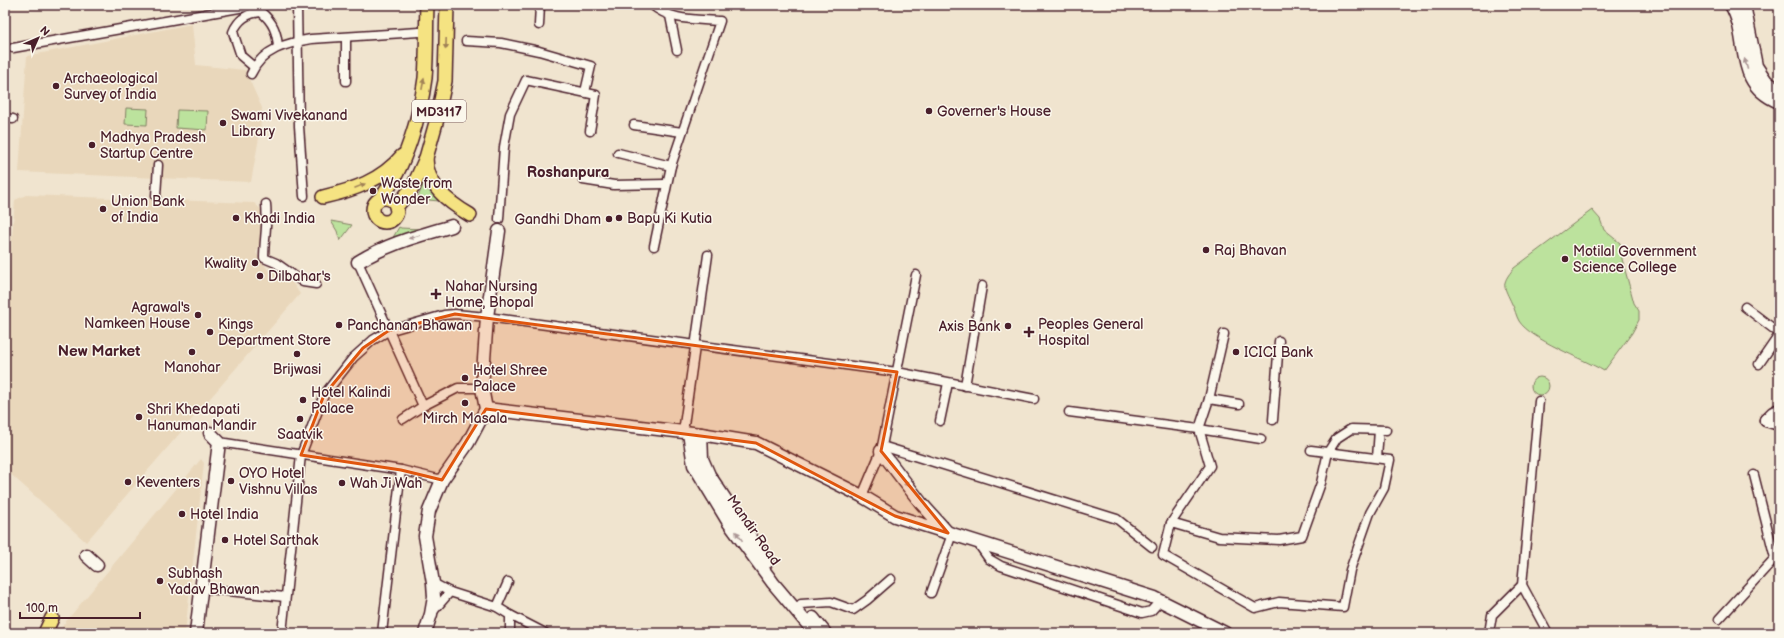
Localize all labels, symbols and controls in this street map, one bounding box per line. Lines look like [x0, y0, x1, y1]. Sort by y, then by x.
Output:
north arrow [18, 18, 58, 58]
text: N [37, 24, 52, 39]
one-way arrow [443, 38, 449, 51]
one-way arrow [1742, 57, 1748, 70]
place label: Archaeological Survey of India [64, 70, 158, 103]
one-way arrow [421, 78, 427, 90]
marker: Archaeological Survey of India [51, 81, 61, 91]
road number: MD3117 [412, 100, 466, 122]
place label: Governer's House [937, 103, 1051, 120]
marker: Governer's House [924, 106, 934, 116]
place label: Swami Vivekanand Library [231, 107, 348, 140]
marker: Swami Vivekanand Library [218, 118, 228, 128]
place label: Madhya Pradesh Startup Centre [100, 129, 206, 162]
marker: Madhya Pradesh Startup Centre [87, 140, 97, 150]
district label: Roshanpura [527, 163, 609, 182]
place label: Waste from Wonder [381, 175, 452, 208]
one-way arrow [355, 183, 366, 189]
marker: Waste from Wonder [368, 186, 378, 196]
place label: Union Bank of India [111, 193, 184, 226]
marker: Union Bank of India [98, 204, 108, 214]
place label: Khadi India [244, 210, 315, 227]
place label: Bapu Ki Kutia [627, 210, 712, 227]
place label: Gandhi Dham [514, 211, 601, 228]
marker: Khadi India [231, 213, 241, 223]
marker: Bapu Ki Kutia [614, 213, 624, 223]
marker: Gandhi Dham [604, 214, 614, 224]
one-way arrow [408, 234, 420, 240]
place label: Raj Bhavan [1214, 242, 1287, 259]
place label: Motilal Government Science College [1573, 243, 1697, 276]
marker: Raj Bhavan [1201, 245, 1211, 255]
marker: Motilal Government Science College [1560, 254, 1570, 264]
place label: Kwality [204, 255, 248, 272]
marker: Kwality [250, 258, 260, 268]
place label: Dilbahar's [268, 268, 331, 285]
marker: Dilbahar's [255, 271, 265, 281]
place label: Nahar Nursing Home, Bhopal [445, 278, 538, 311]
marker: Nahar Nursing Home, Bhopal [430, 288, 442, 300]
place label: Agrawal's Namkeen House [84, 299, 190, 332]
marker: Agrawal's Namkeen House [193, 310, 203, 320]
place label: Kings Department Store [218, 316, 331, 349]
place label: Peoples General Hospital [1038, 316, 1143, 349]
place label: Panchanan Bhawan [347, 317, 472, 334]
place label: Axis Bank [939, 318, 1000, 335]
marker: Panchanan Bhawan [334, 320, 344, 330]
marker: Axis Bank [1003, 321, 1013, 331]
marker: Peoples General Hospital [1023, 326, 1035, 338]
marker: Kings Department Store [205, 327, 215, 337]
district label: New Market [58, 342, 140, 361]
place label: ICICI Bank [1244, 344, 1313, 361]
marker: Manohar [187, 347, 197, 357]
marker: ICICI Bank [1231, 347, 1241, 357]
marker: Brijwasi [292, 349, 302, 359]
place label: Manohar [164, 359, 221, 376]
place label: Brijwasi [273, 361, 321, 378]
place label: Hotel Shree Palace [473, 362, 547, 395]
marker: Hotel Shree Palace [460, 373, 470, 383]
place label: Hotel Kalindi Palace [311, 384, 391, 417]
marker: Hotel Kalindi Palace [298, 395, 308, 405]
marker: Mirch Masala [460, 398, 470, 408]
place label: Shri Khedapati Hanuman Mandir [147, 401, 257, 434]
place label: Mirch Masala [423, 410, 508, 427]
marker: Shri Khedapati Hanuman Mandir [134, 412, 144, 422]
marker: Saatvik [295, 414, 305, 424]
place label: Saatvik [277, 426, 323, 443]
place label: OYO Hotel Vishnu Villas [239, 465, 318, 498]
place label: Keventers [136, 474, 200, 491]
place label: Wah Ji Wah [350, 475, 423, 492]
marker: OYO Hotel Vishnu Villas [226, 476, 236, 486]
one-way arrow [901, 476, 909, 487]
marker: Keventers [123, 477, 133, 487]
marker: Wah Ji Wah [337, 478, 347, 488]
street label: Mandir Road [723, 492, 784, 569]
place label: Hotel India [190, 506, 259, 523]
marker: Hotel India [177, 509, 187, 519]
one-way arrow [735, 531, 743, 542]
place label: Hotel Sarthak [233, 532, 318, 549]
marker: Hotel Sarthak [220, 535, 230, 545]
place label: Subhash Yadav Bhawan [167, 565, 260, 598]
marker: Subhash Yadav Bhawan [155, 576, 165, 586]
scale bar [20, 594, 140, 620]
text: 100 m [26, 601, 58, 616]

